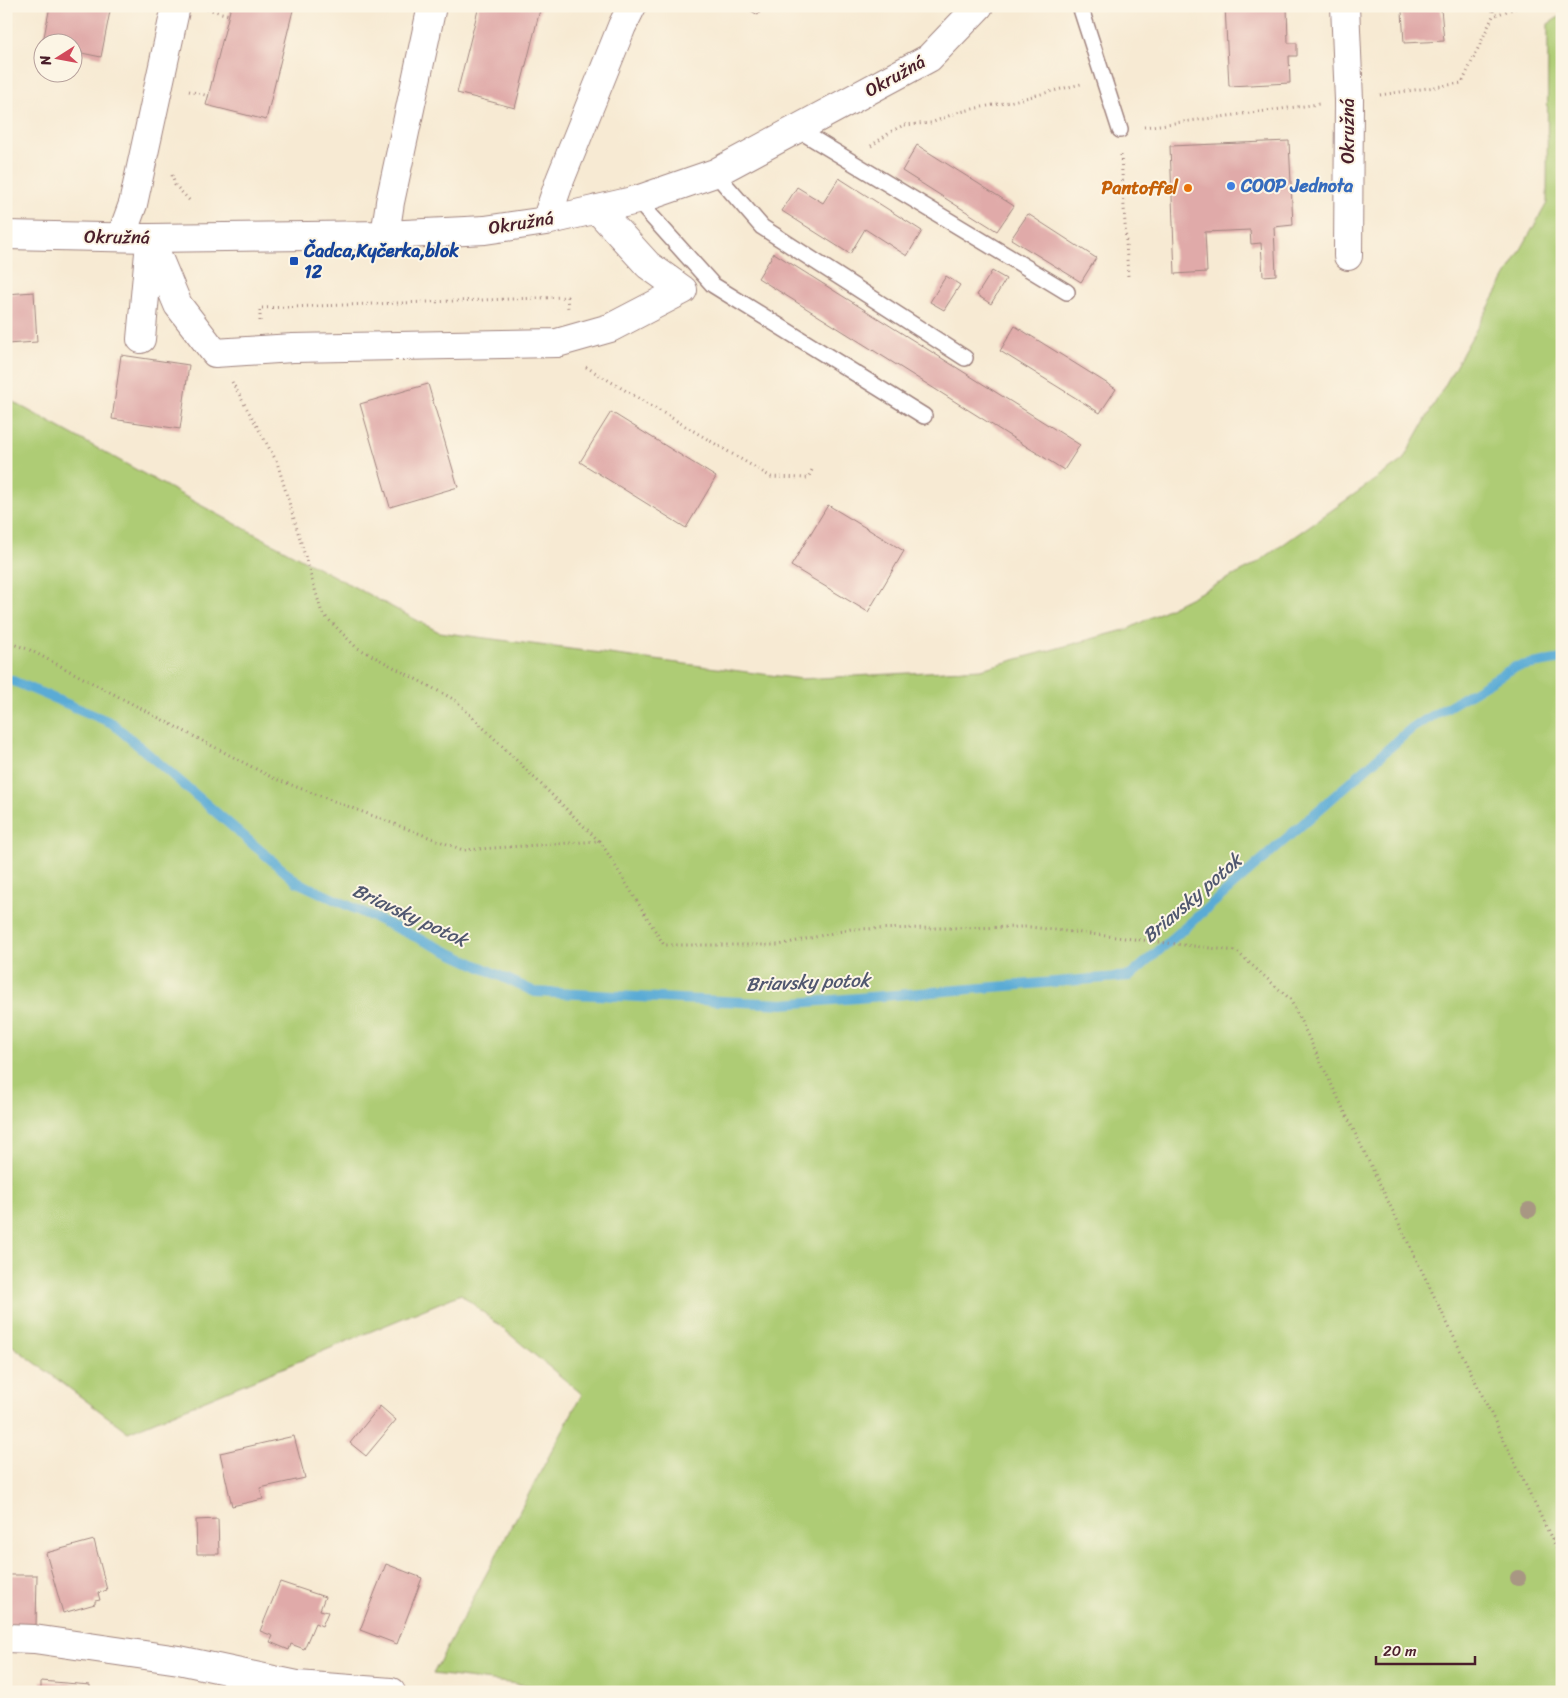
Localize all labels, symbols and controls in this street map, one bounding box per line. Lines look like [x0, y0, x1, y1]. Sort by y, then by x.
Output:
north arrow [32, 32, 82, 82]
street label: Okružná [859, 46, 931, 106]
text: N [32, 53, 59, 69]
street label: Okružná [1332, 98, 1364, 164]
place label: COOP Jednota [1240, 170, 1354, 202]
place label: Pantoffel [1102, 172, 1179, 204]
marker: COOP Jednota [1225, 180, 1237, 192]
marker: Pantoffel [1182, 182, 1194, 194]
street label: Okružná [486, 202, 556, 244]
street label: Okružná [84, 220, 150, 254]
place label: Čadca,Kyčerka,blok 12 [303, 235, 459, 288]
marker: Čadca,Kyčerka,blok 12 [288, 255, 300, 267]
water label: Briavsky potok [1134, 843, 1252, 951]
water label: Briavsky potok [347, 874, 476, 957]
water label: Briavsky potok [746, 963, 873, 1001]
scale bar [1376, 1633, 1474, 1665]
text: 20 m [1383, 1638, 1417, 1664]

